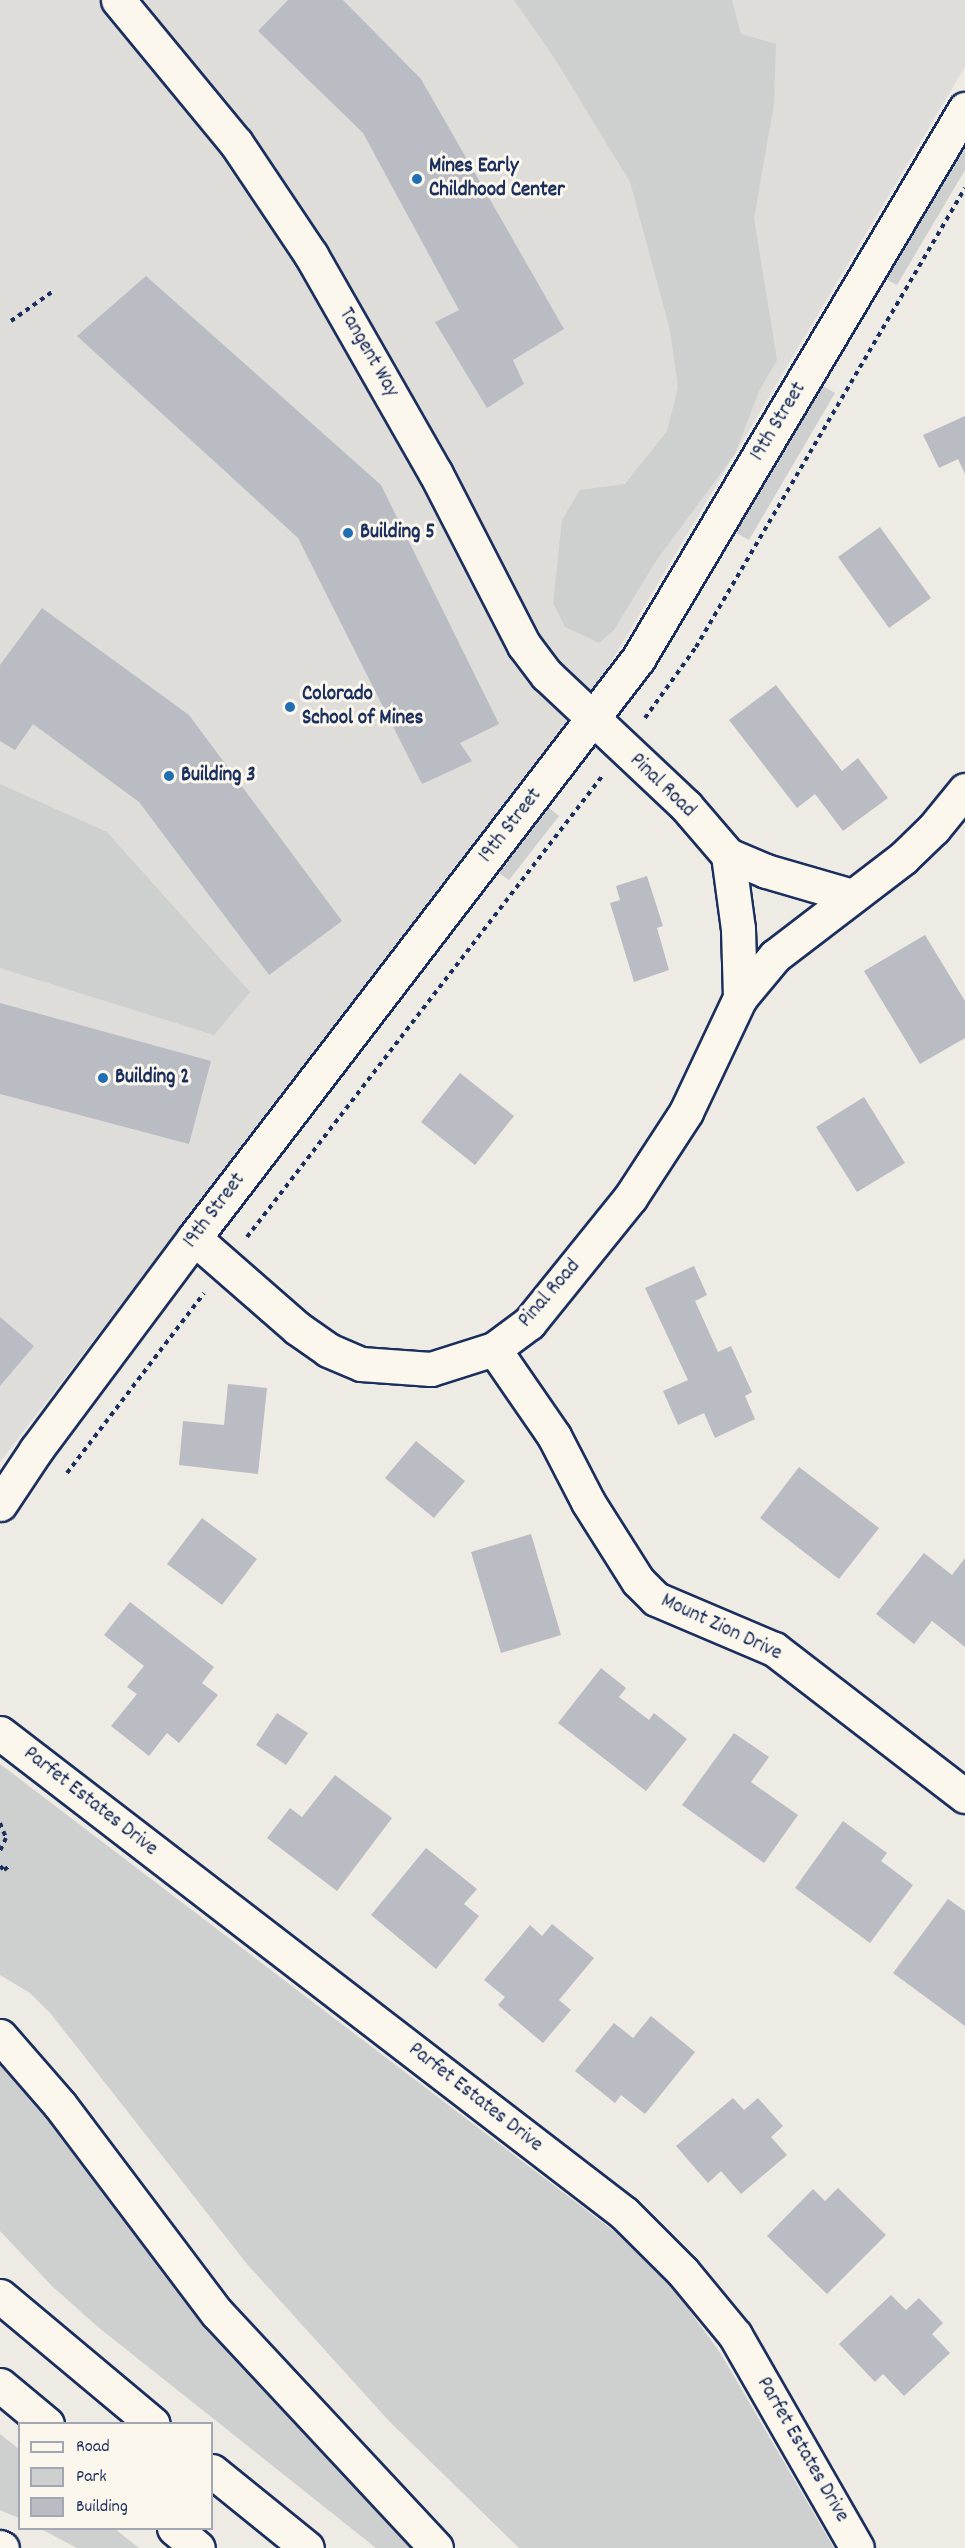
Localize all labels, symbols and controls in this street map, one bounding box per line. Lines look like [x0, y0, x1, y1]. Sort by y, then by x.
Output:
place label: Mines Early Childhood Center [429, 154, 565, 204]
marker: Mines Early Childhood Center [410, 172, 424, 186]
street label: Tangent Way [332, 304, 404, 402]
street label: 19th Street [746, 378, 812, 466]
place label: Building 5 [360, 520, 435, 546]
marker: Building 5 [341, 526, 355, 540]
place label: Colorado School of Mines [302, 682, 423, 732]
marker: Colorado School of Mines [283, 700, 297, 714]
street label: Pinal Road [624, 748, 700, 824]
place label: Building 3 [181, 763, 256, 789]
marker: Building 3 [162, 769, 176, 783]
street label: 19th Street [474, 784, 548, 868]
place label: Building 2 [115, 1065, 189, 1091]
marker: Building 2 [96, 1071, 110, 1085]
street label: 19th Street [179, 1169, 251, 1253]
street label: Pinal Road [514, 1255, 586, 1333]
street label: Mount Zion Drive [657, 1589, 785, 1667]
street label: Parfet Estates Drive [18, 1742, 162, 1862]
street label: Parfet Estates Drive [403, 2038, 547, 2158]
street label: Parfet Estates Drive [750, 2373, 854, 2527]
legend [18, 2422, 213, 2530]
text: Road [76, 2435, 110, 2460]
text: Park [76, 2465, 107, 2490]
text: Building [76, 2495, 128, 2520]

